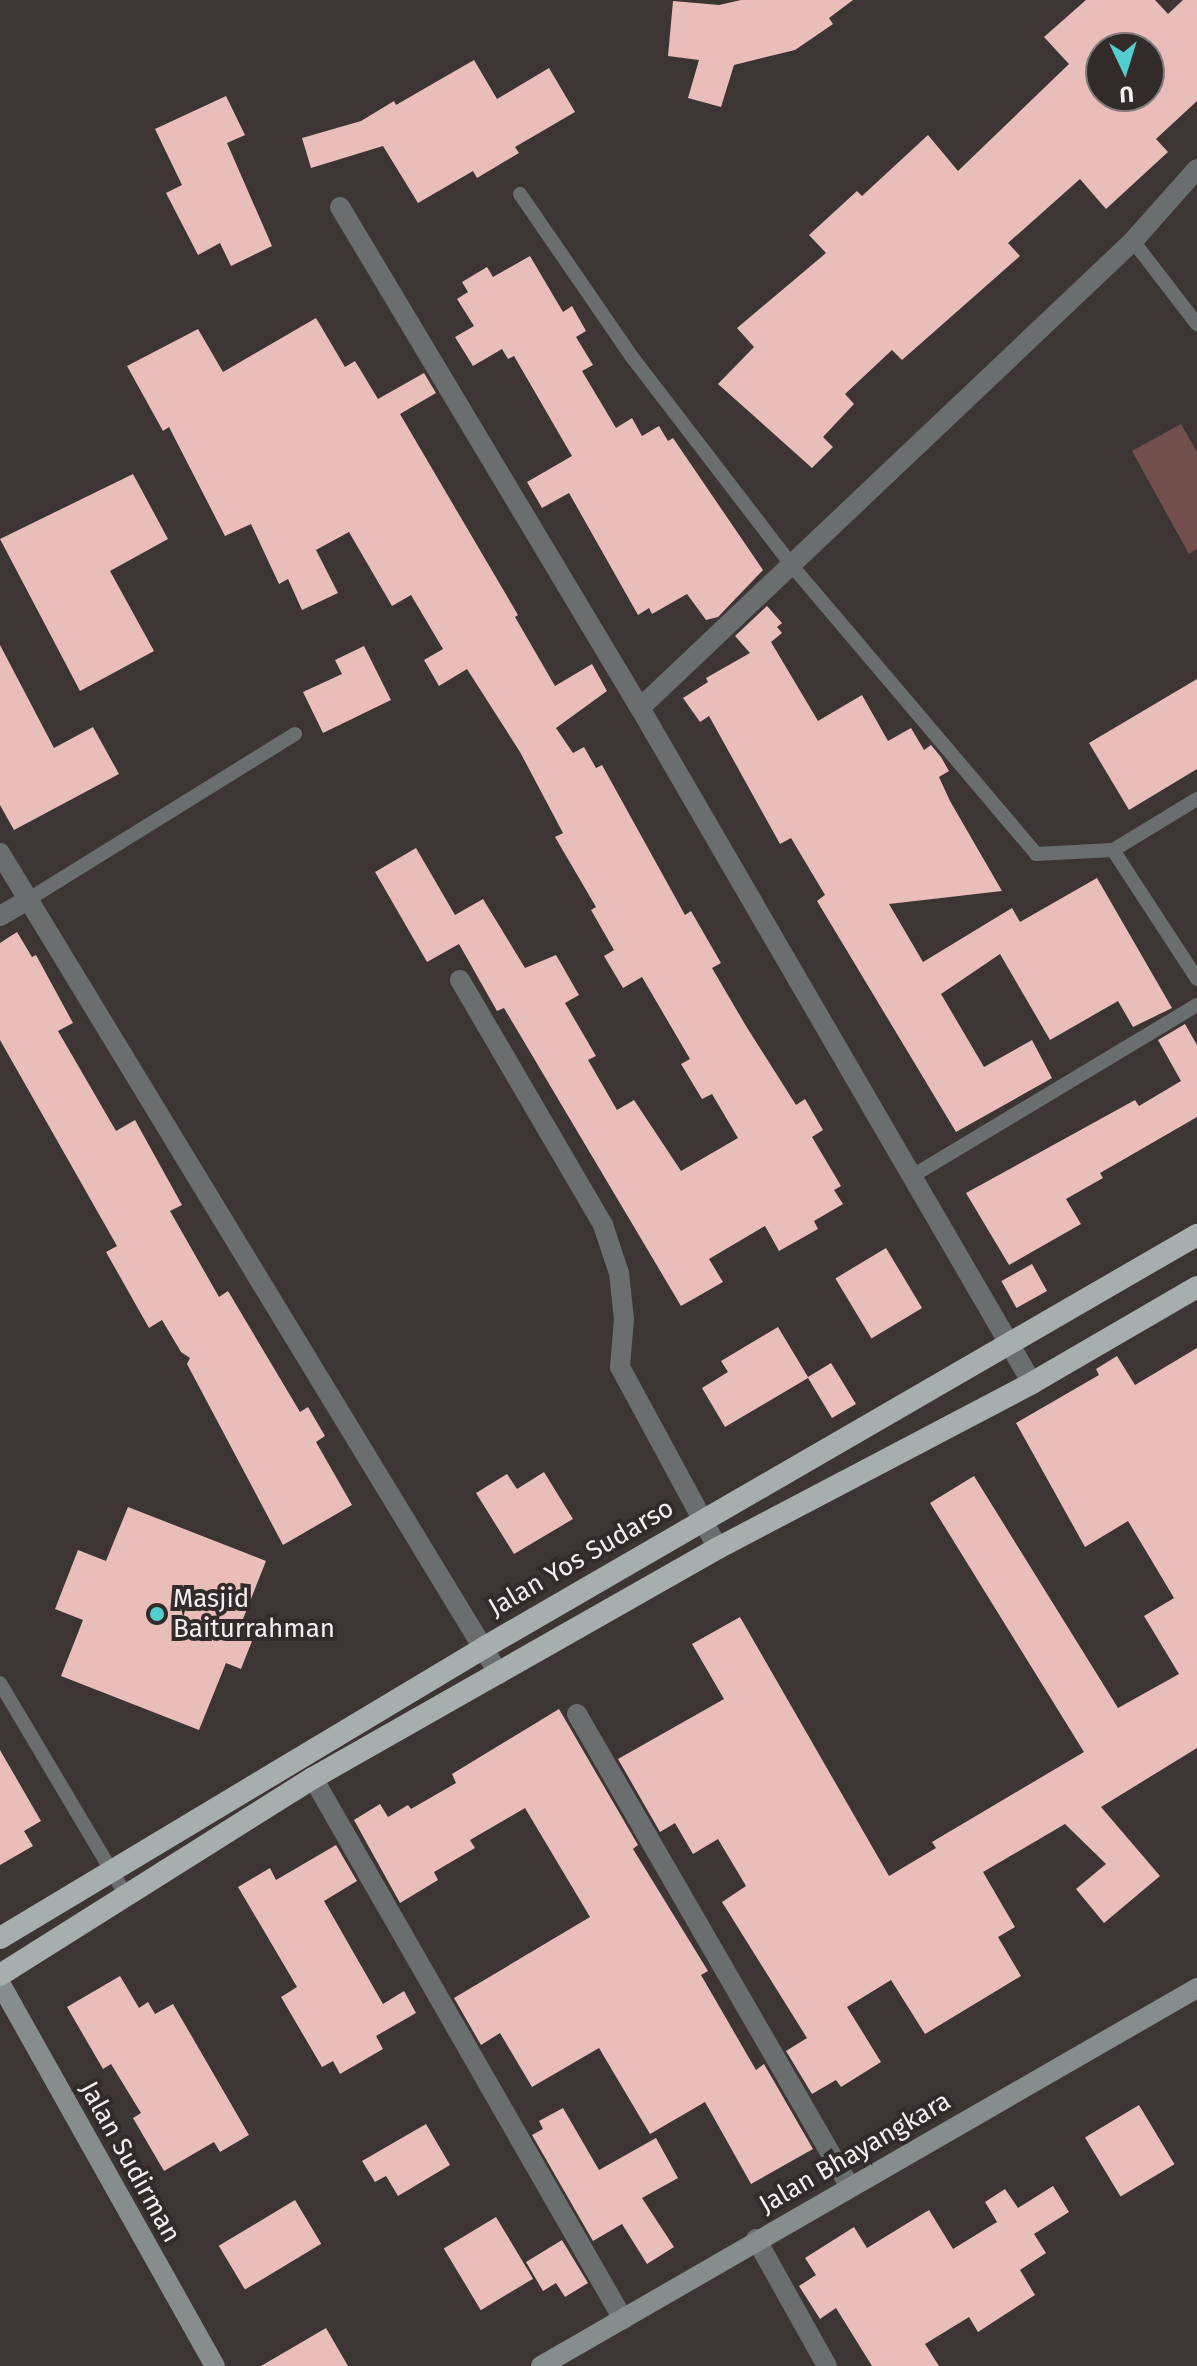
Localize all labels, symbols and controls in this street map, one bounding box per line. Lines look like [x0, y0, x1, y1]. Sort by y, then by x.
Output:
north arrow [1085, 32, 1165, 112]
text: U [1118, 80, 1135, 108]
street label: Jalan Yos Sudarso [483, 1492, 679, 1624]
place label: Masjid Baiturrahman [173, 1583, 335, 1644]
marker: Masjid Baiturrahman [148, 1605, 166, 1623]
street label: Jalan Sudirman [73, 2076, 187, 2248]
street label: Jalan Bhayangkara [754, 2085, 956, 2221]

